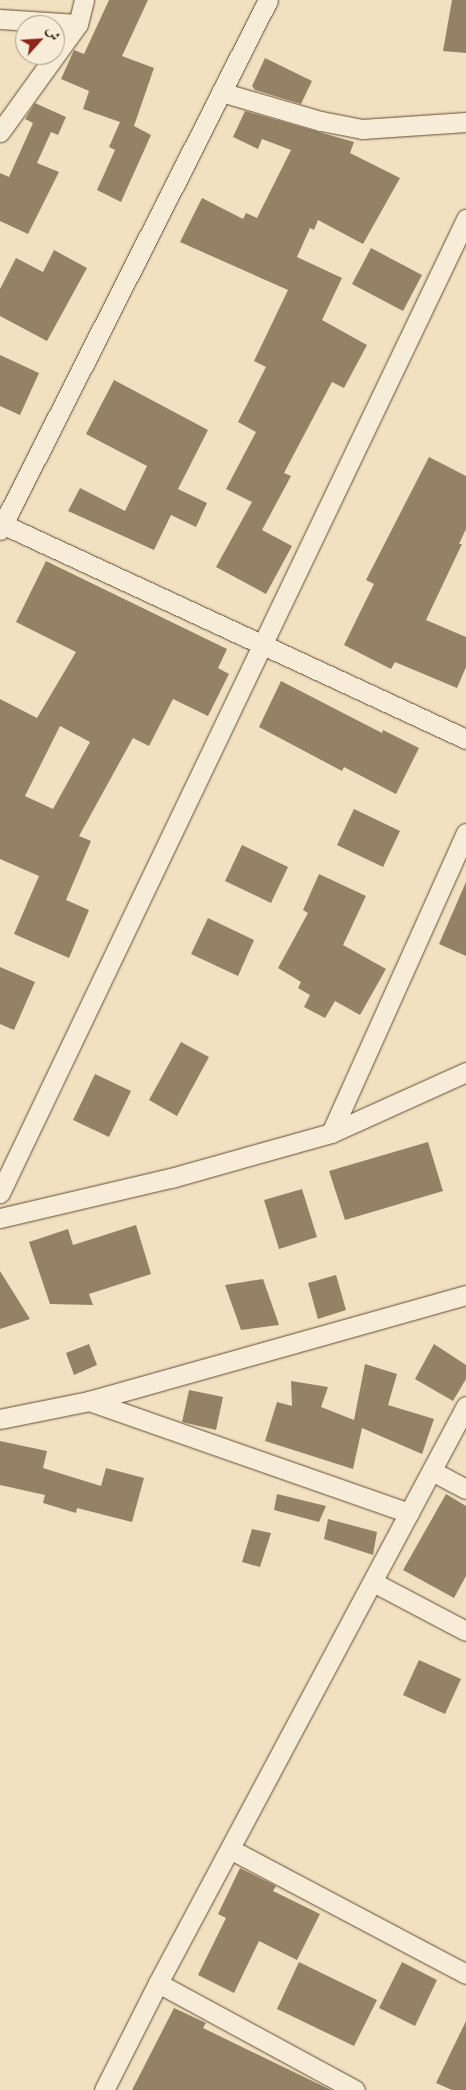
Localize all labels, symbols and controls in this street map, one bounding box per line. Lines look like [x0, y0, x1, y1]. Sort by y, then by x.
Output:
north arrow [15, 15, 65, 65]
text: ش [42, 24, 64, 44]

